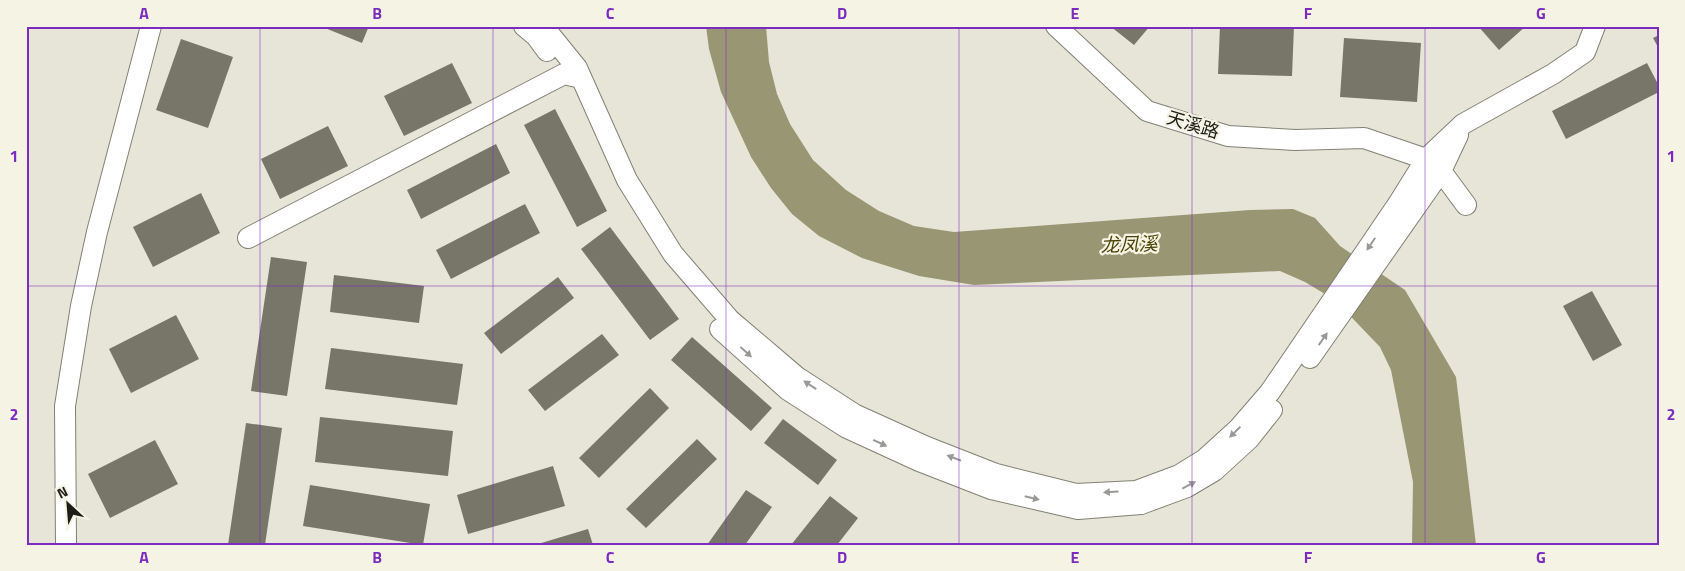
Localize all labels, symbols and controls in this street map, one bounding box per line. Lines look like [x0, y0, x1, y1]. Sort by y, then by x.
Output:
text: A [139, 1, 149, 25]
text: B [372, 1, 382, 25]
text: C [606, 1, 615, 25]
text: D [837, 1, 847, 25]
text: E [1071, 1, 1080, 25]
text: F [1304, 1, 1313, 25]
text: G [1536, 1, 1546, 25]
street label: 天溪路 [1163, 104, 1223, 145]
text: 1 [10, 144, 18, 168]
text: 1 [1667, 144, 1675, 168]
water label: 龙凤溪 [1100, 228, 1160, 259]
one-way arrow [1366, 237, 1376, 251]
one-way arrow [1318, 332, 1328, 346]
one-way arrow [739, 346, 751, 358]
one-way arrow [803, 380, 816, 390]
text: 2 [10, 402, 18, 426]
text: 2 [1667, 402, 1675, 426]
one-way arrow [1229, 426, 1241, 438]
one-way arrow [873, 439, 887, 447]
one-way arrow [947, 453, 962, 461]
north arrow [42, 478, 92, 528]
text: N [53, 480, 71, 503]
one-way arrow [1182, 481, 1196, 489]
one-way arrow [1103, 489, 1119, 497]
one-way arrow [1024, 494, 1039, 502]
text: A [139, 545, 149, 569]
text: B [372, 545, 382, 569]
text: C [606, 545, 615, 569]
text: D [837, 545, 847, 569]
text: E [1071, 545, 1080, 569]
text: F [1304, 545, 1313, 569]
text: G [1536, 545, 1546, 569]

